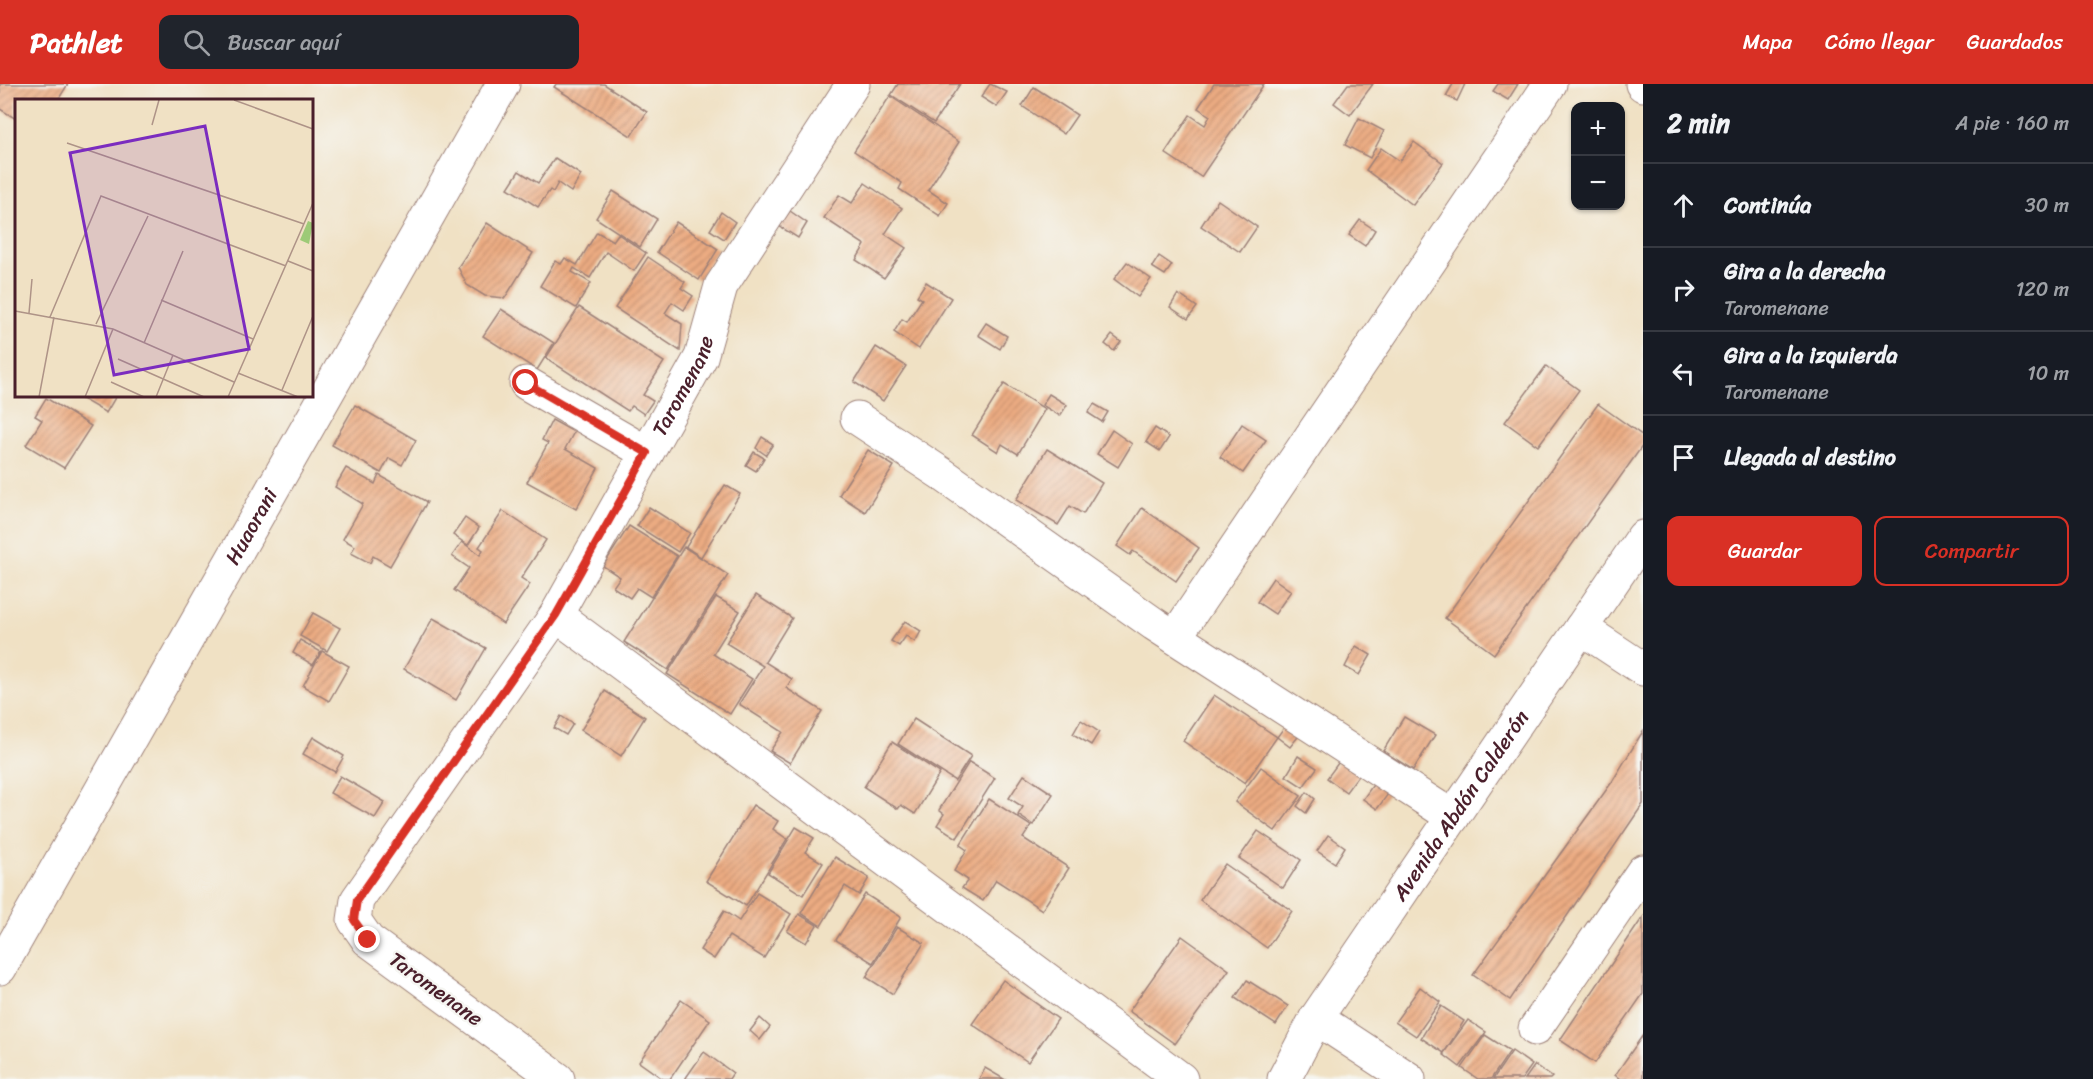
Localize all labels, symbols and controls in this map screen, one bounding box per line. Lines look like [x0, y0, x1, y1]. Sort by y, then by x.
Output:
search box [159, 15, 579, 69]
text: Pathlet [30, 18, 123, 67]
text: Buscar aquí [228, 23, 340, 62]
text: Mapa [1743, 23, 1792, 61]
text: Cómo llegar [1825, 23, 1934, 61]
text: Guardados [1967, 23, 2063, 61]
icon: search [180, 26, 213, 59]
inset map [15, 99, 314, 398]
text: 2 min [1667, 100, 1730, 146]
map controls [1571, 102, 1625, 210]
button: + [1571, 102, 1625, 156]
text: A pie · 160 m [1955, 106, 2069, 141]
button: − [1571, 156, 1625, 210]
text: Continúa [1724, 186, 1811, 225]
text: 30 m [2025, 188, 2069, 223]
icon: ahead [1667, 189, 1700, 222]
text: Gira a la derecha [1724, 252, 1885, 291]
text: 120 m [2016, 272, 2069, 307]
icon: right [1667, 273, 1700, 306]
text: Taromenane [1724, 291, 1829, 326]
street label: Taromenane [641, 331, 725, 444]
text: Gira a la izquierda [1724, 336, 1897, 375]
text: 10 m [2027, 356, 2069, 391]
icon: left [1667, 357, 1700, 390]
route start [512, 369, 538, 395]
text: Taromenane [1724, 375, 1829, 410]
text: Llegada al destino [1724, 438, 1896, 477]
icon: arrive [1667, 441, 1700, 474]
street label: Huaorani [214, 480, 289, 572]
button: Guardar [1667, 516, 1862, 586]
button: Compartir [1874, 516, 2069, 586]
street label: Avenida Abdón Calderón [1381, 702, 1539, 910]
route end [354, 926, 380, 952]
street label: Taromenane [380, 941, 492, 1037]

